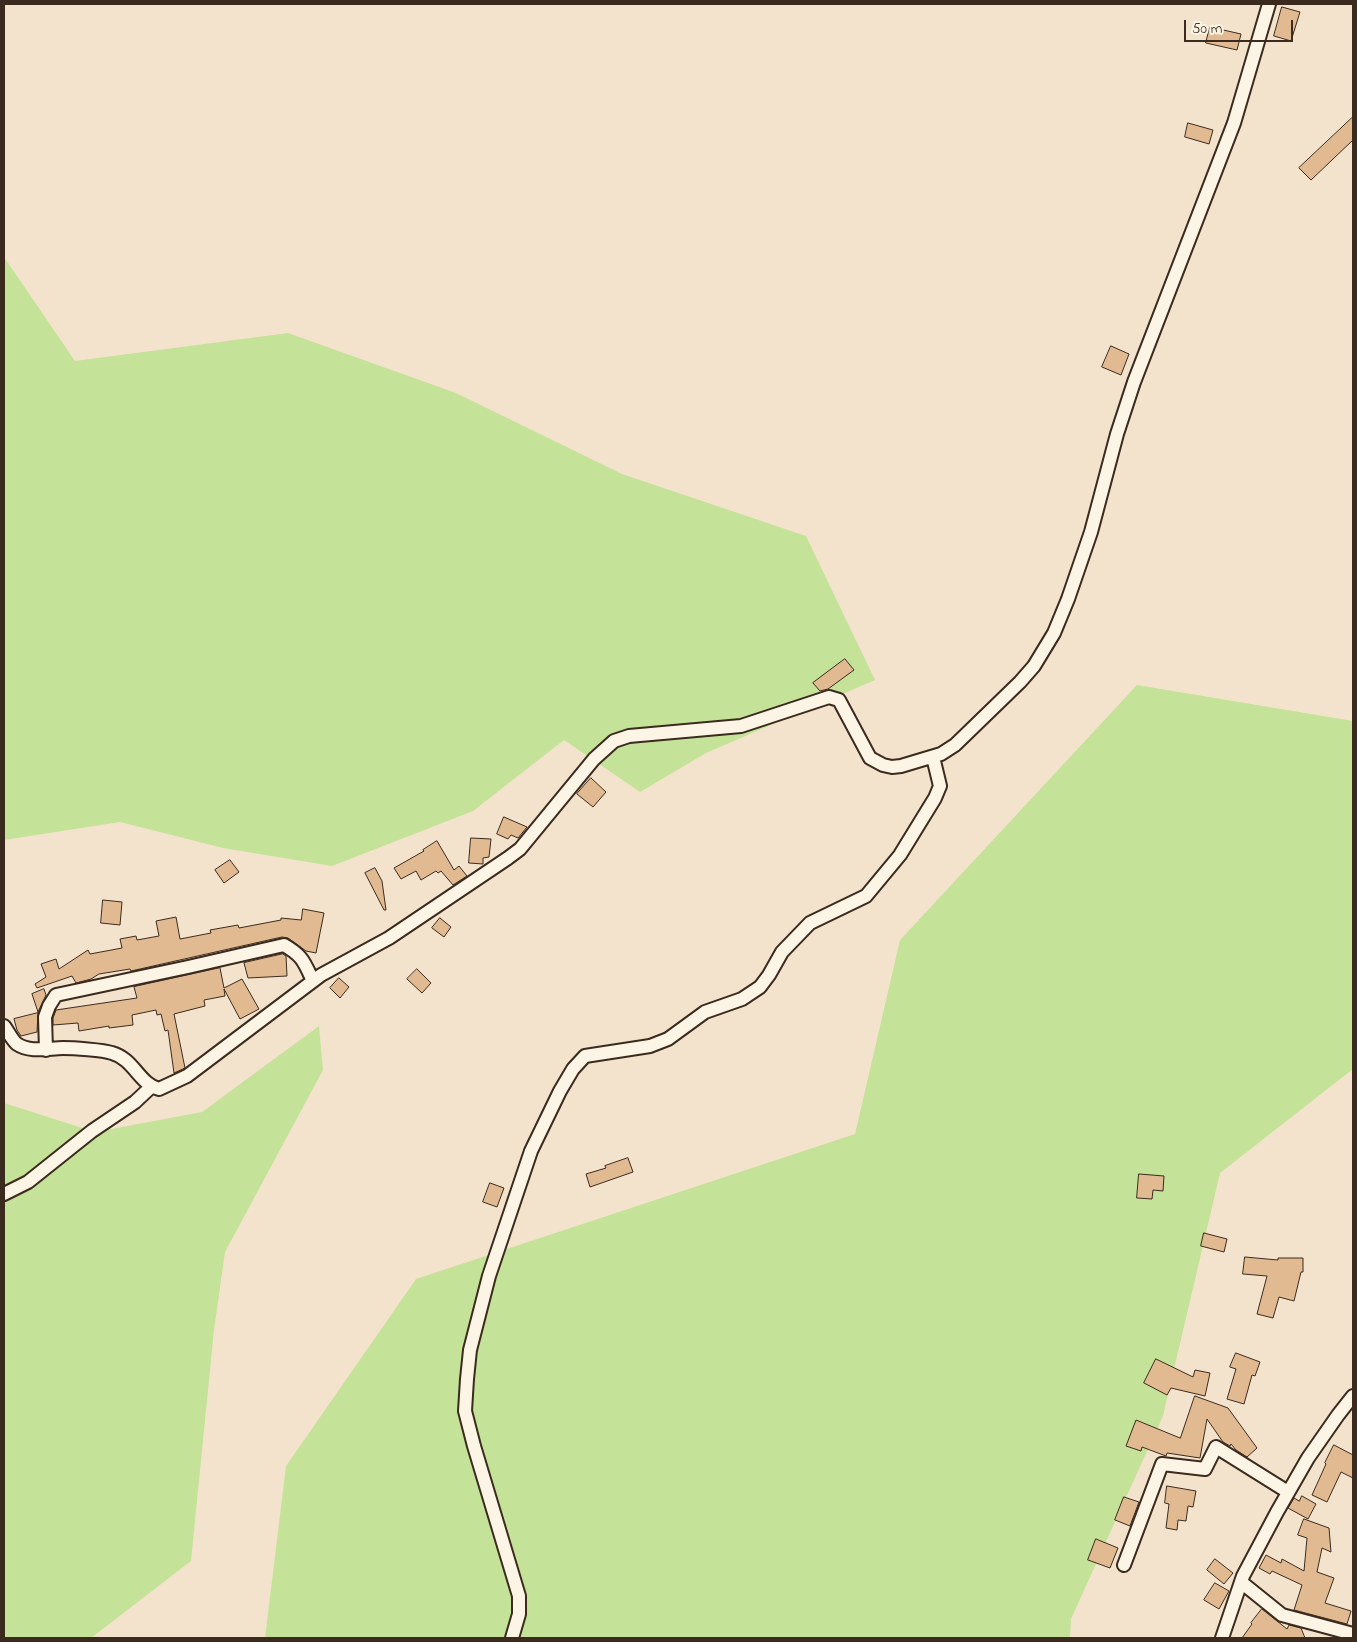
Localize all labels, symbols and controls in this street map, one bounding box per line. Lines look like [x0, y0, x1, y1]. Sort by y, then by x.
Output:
scale bar [1187, 10, 1296, 42]
text: 50 m [1192, 18, 1222, 40]

